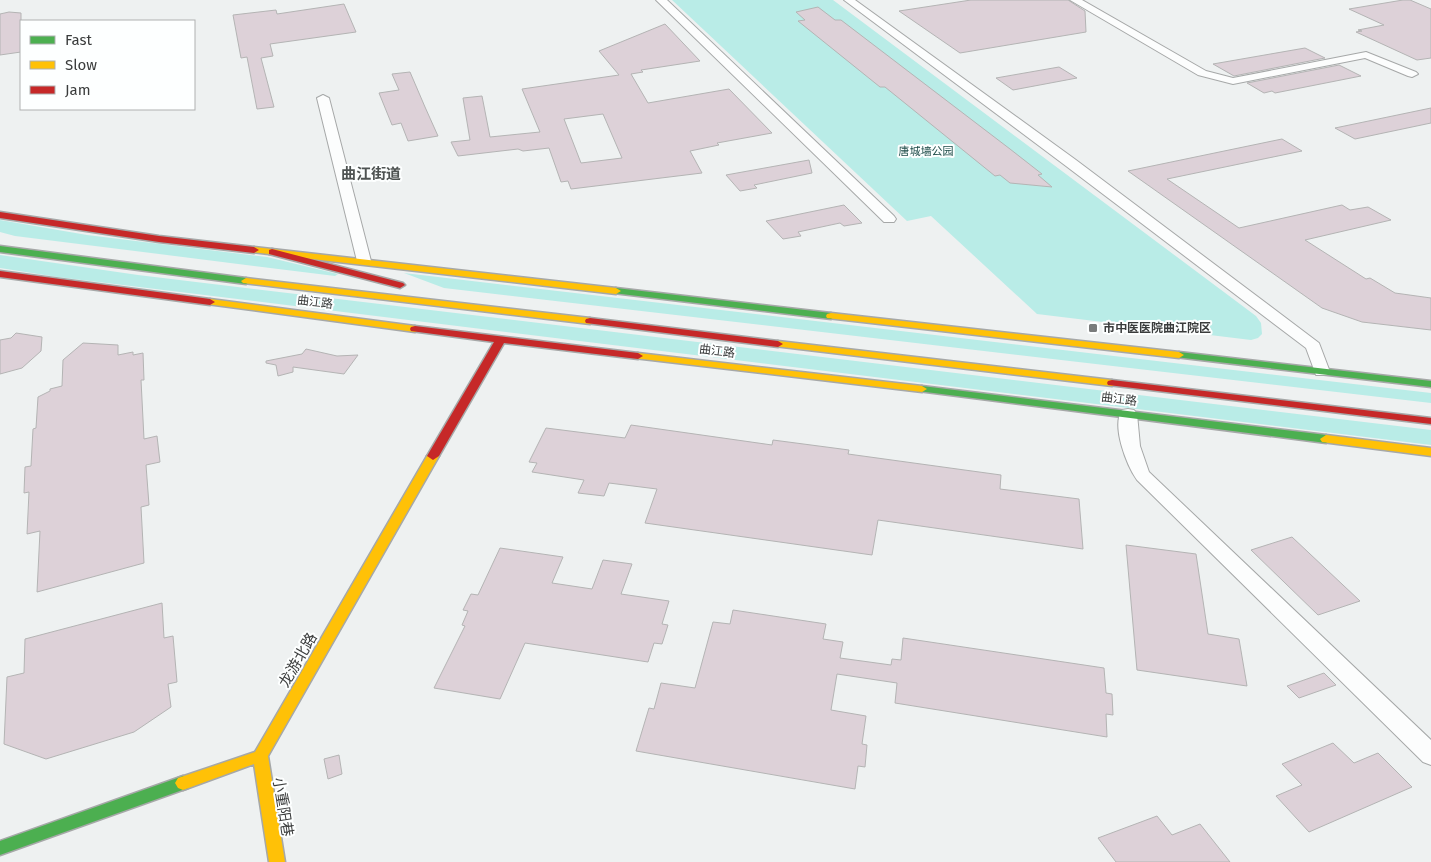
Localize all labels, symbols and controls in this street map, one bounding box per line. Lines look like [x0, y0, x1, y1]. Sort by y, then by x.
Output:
legend [20, 20, 195, 110]
text: Fast [65, 31, 92, 49]
text: Slow [65, 56, 97, 74]
text: Jam [65, 81, 91, 99]
park label: 唐城墙公园 [899, 145, 954, 158]
district label: 曲江街道 [341, 165, 401, 183]
street label: 曲江路 [296, 293, 334, 311]
place label: 市中医医院曲江院区 [1103, 321, 1211, 335]
marker: 市中医医院曲江院区 [1087, 322, 1099, 334]
street label: 曲江路 [698, 342, 736, 360]
street label: 曲江路 [1100, 390, 1138, 408]
street label: 龙游北路 [275, 630, 321, 690]
street label: 小重阳巷 [269, 776, 297, 838]

